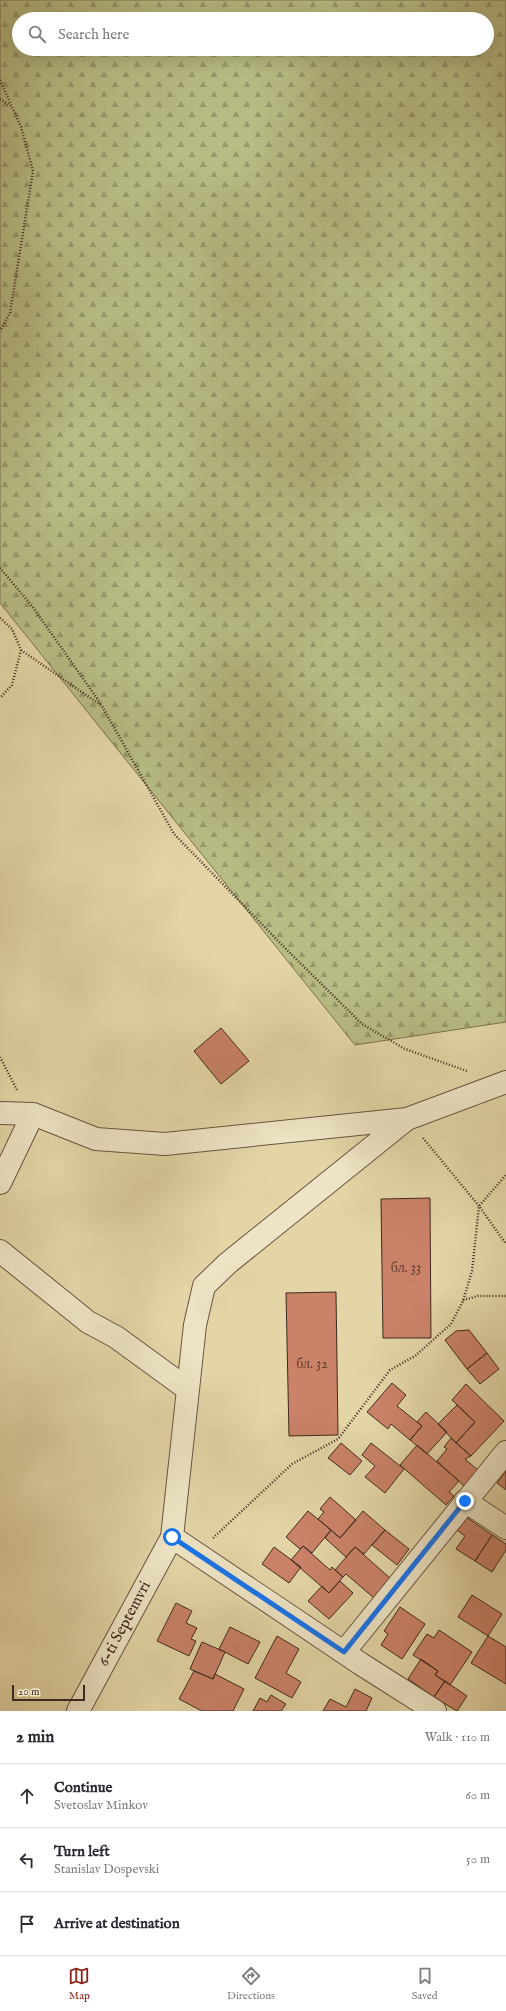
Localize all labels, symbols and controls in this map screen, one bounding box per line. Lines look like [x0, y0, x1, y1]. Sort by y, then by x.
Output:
search box [12, 12, 494, 56]
icon: search [26, 23, 48, 45]
text: Search here [58, 25, 129, 44]
house number: бл. 33 [391, 1259, 421, 1277]
house number: бл. 32 [296, 1355, 328, 1373]
route end [456, 1492, 474, 1510]
route start [163, 1528, 181, 1546]
street label: 6-ti Septemvri [94, 1578, 156, 1670]
scale bar [12, 1683, 85, 1702]
text: 20 m [18, 1685, 39, 1699]
text: 2 min [16, 1727, 54, 1748]
text: Walk · 110 m [425, 1729, 490, 1746]
text: Continue [54, 1778, 112, 1797]
icon: ahead [16, 1785, 38, 1807]
text: 60 m [465, 1787, 490, 1804]
text: Svetoslav Minkov [54, 1797, 148, 1814]
text: Turn left [54, 1842, 110, 1861]
icon: left [16, 1849, 38, 1871]
text: 50 m [466, 1851, 490, 1868]
text: Stanislav Dospevski [54, 1861, 159, 1878]
icon: arrive [16, 1913, 38, 1935]
text: Arrive at destination [54, 1914, 180, 1933]
tab: Map [68, 1965, 90, 2003]
tab: Directions [227, 1965, 275, 2003]
tab: Saved [412, 1965, 438, 2003]

